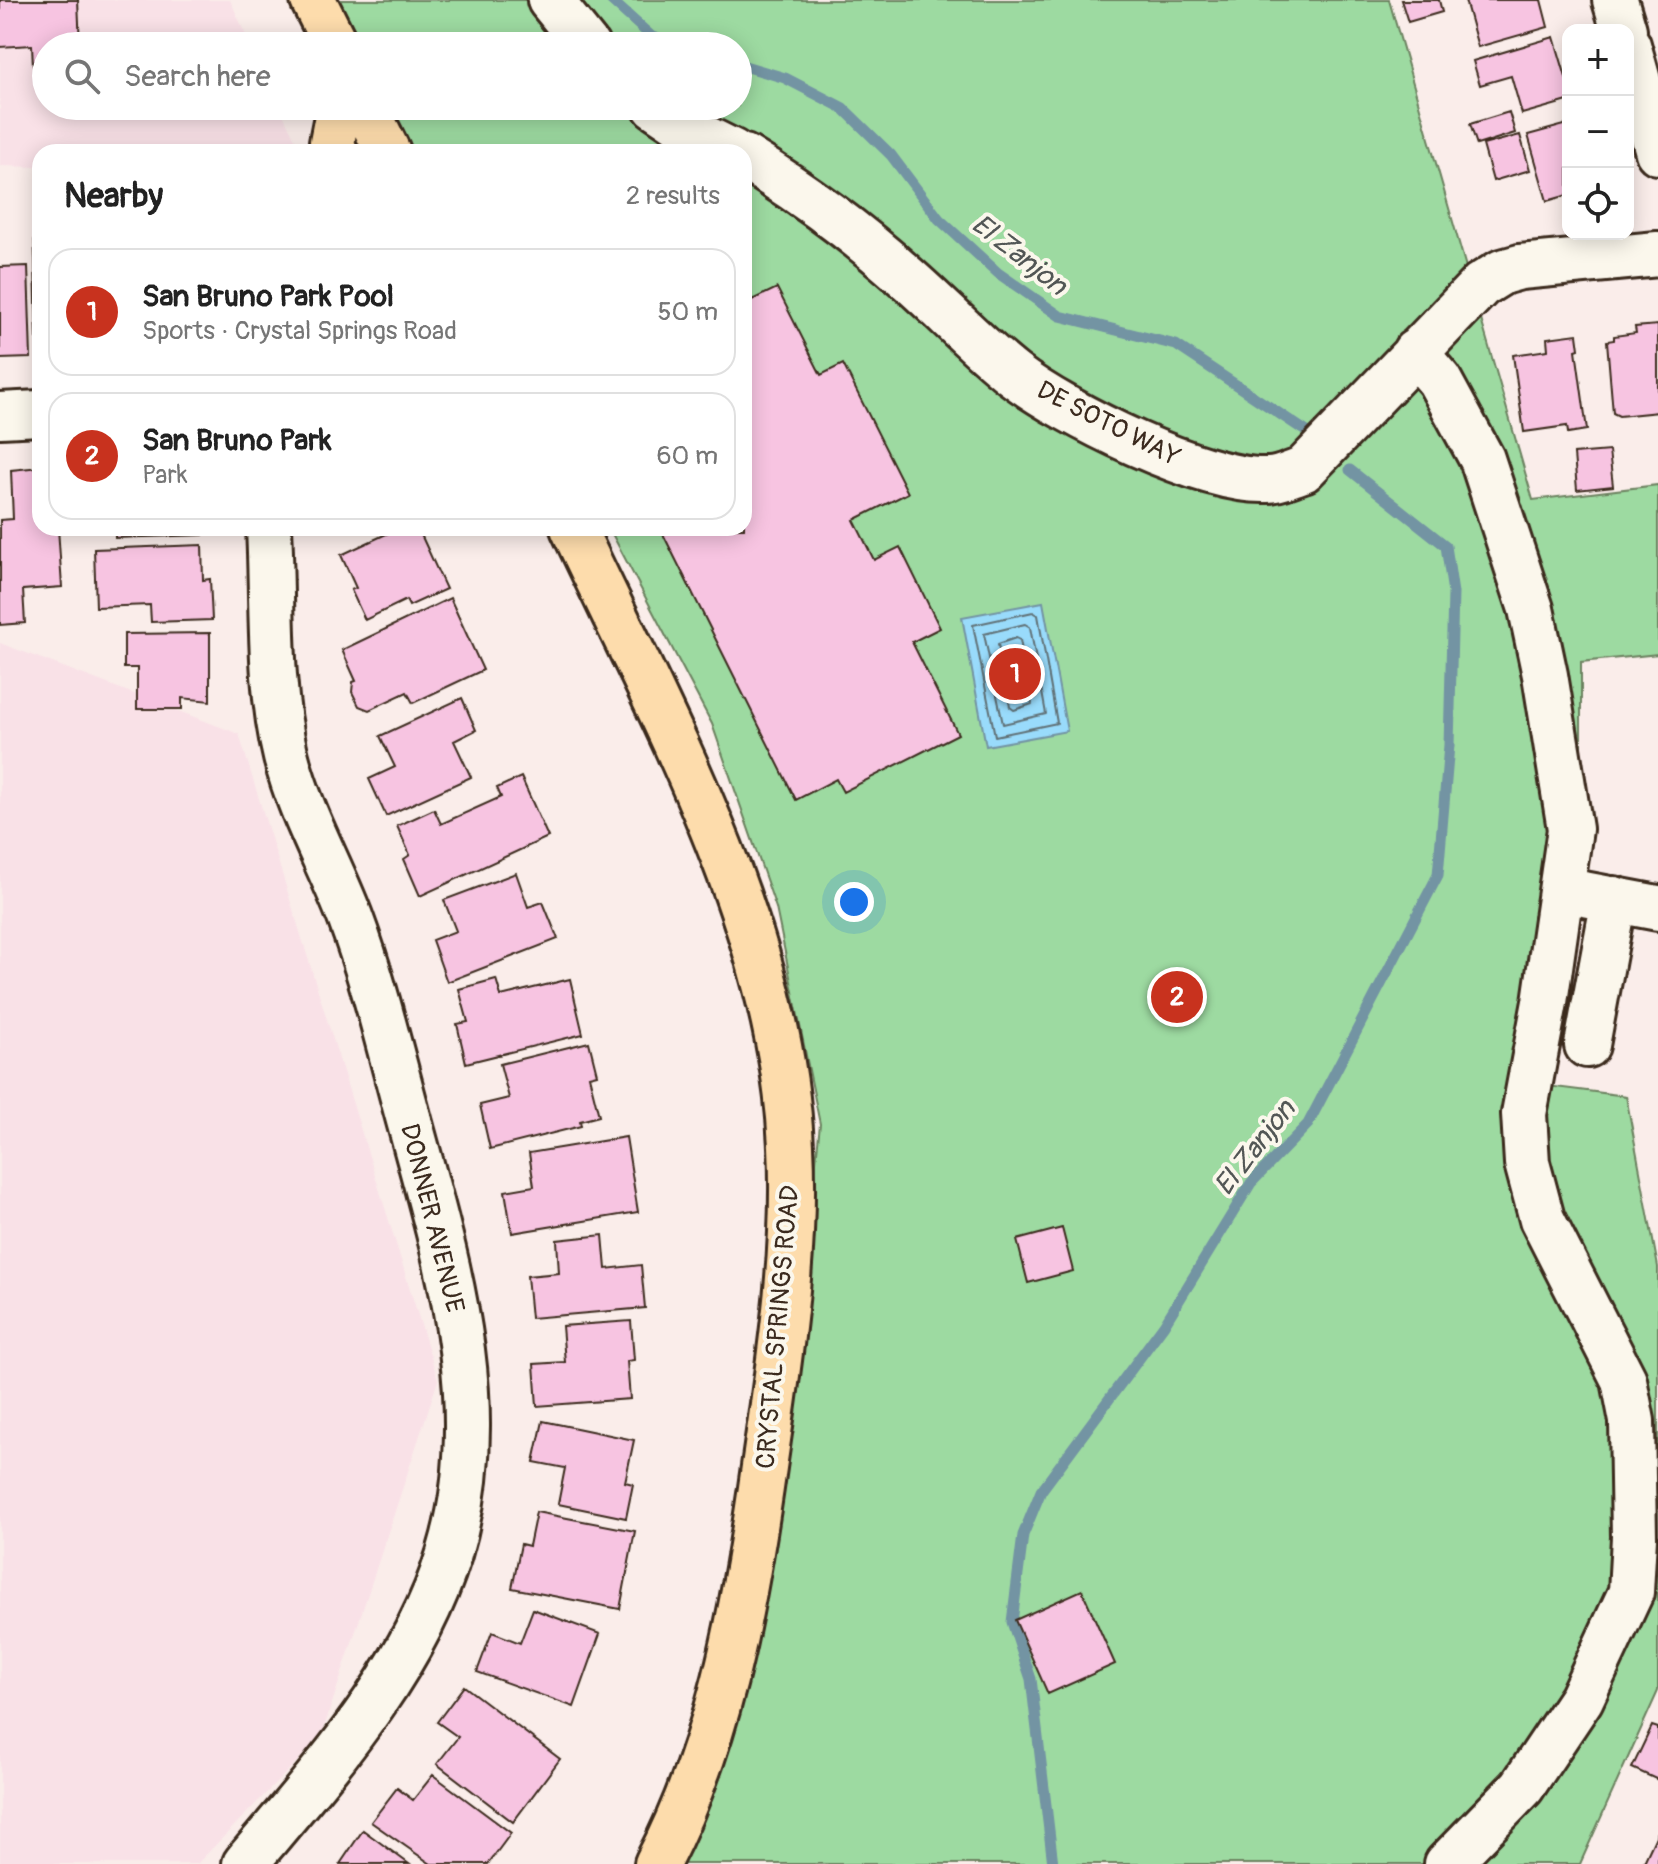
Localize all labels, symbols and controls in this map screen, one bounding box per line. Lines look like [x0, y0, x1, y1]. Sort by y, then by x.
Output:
map controls [1562, 24, 1634, 240]
button: + [1562, 24, 1634, 96]
search box [32, 32, 752, 120]
icon: search [60, 54, 104, 98]
text: Search here [124, 58, 271, 95]
button: − [1562, 96, 1634, 168]
button: locate [1562, 168, 1634, 240]
text: Nearby [64, 175, 163, 218]
text: 2 results [626, 180, 720, 212]
water label: El Zanjon [964, 207, 1075, 304]
text: San Bruno Park Pool [142, 278, 394, 315]
text: 1 [87, 296, 97, 328]
text: 50 m [657, 296, 718, 328]
text: Sports · Crystal Springs Road [142, 315, 457, 347]
street label: DE SOTO WAY [1032, 374, 1185, 474]
text: San Bruno Park [142, 422, 332, 459]
text: 2 [85, 440, 99, 472]
text: 60 m [656, 440, 718, 472]
text: Park [142, 459, 188, 491]
pin: 1 [989, 644, 1041, 704]
your location [834, 882, 874, 922]
pin: 2 [1151, 967, 1203, 1027]
water label: El Zanjon [1207, 1092, 1304, 1203]
street label: DONNER AVENUE [393, 1120, 471, 1316]
street label: CRYSTAL SPRINGS ROAD [750, 1184, 806, 1470]

